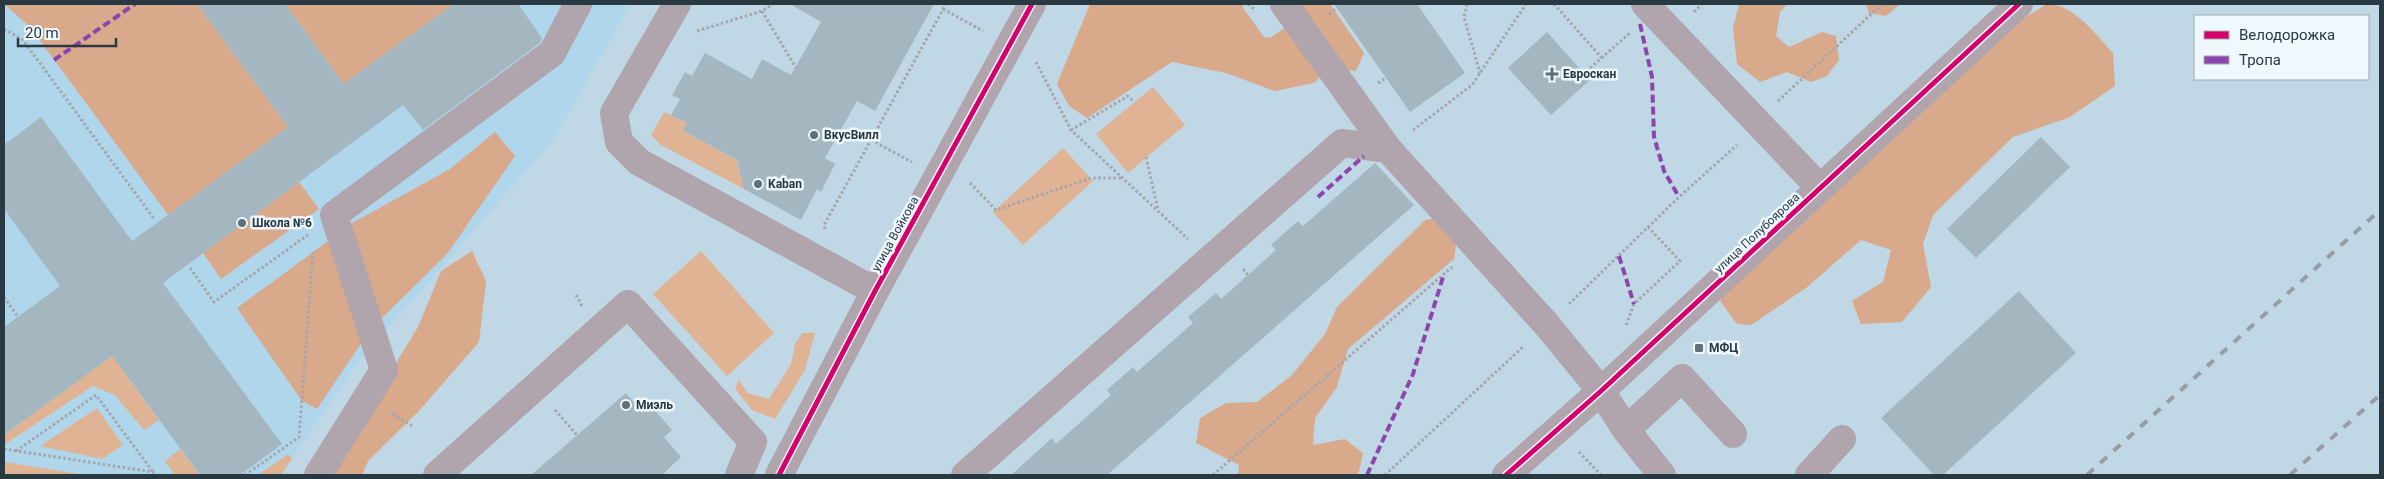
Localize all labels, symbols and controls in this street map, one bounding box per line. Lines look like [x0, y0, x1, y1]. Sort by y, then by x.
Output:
scale bar [18, 15, 115, 47]
legend [2194, 15, 2369, 80]
text: 20 m [25, 24, 59, 42]
text: Велодорожка [2239, 26, 2335, 44]
text: Тропа [2239, 51, 2281, 69]
marker: Евроскан [1545, 67, 1559, 81]
place label: Евроскан [1563, 67, 1616, 81]
place label: ВкусВилл [824, 128, 879, 142]
marker: ВкусВилл [808, 129, 820, 141]
place label: Kaban [768, 177, 802, 191]
marker: Kaban [752, 178, 764, 190]
street label: улица Полубоярова [1712, 190, 1802, 276]
street label: улица Войкова [869, 194, 921, 274]
place label: Школа №6 [252, 216, 312, 230]
marker: Школа №6 [236, 217, 248, 229]
place label: МФЦ [1709, 341, 1738, 355]
marker: МФЦ [1693, 342, 1705, 354]
place label: Миэль [636, 398, 673, 412]
marker: Миэль [620, 399, 632, 411]

